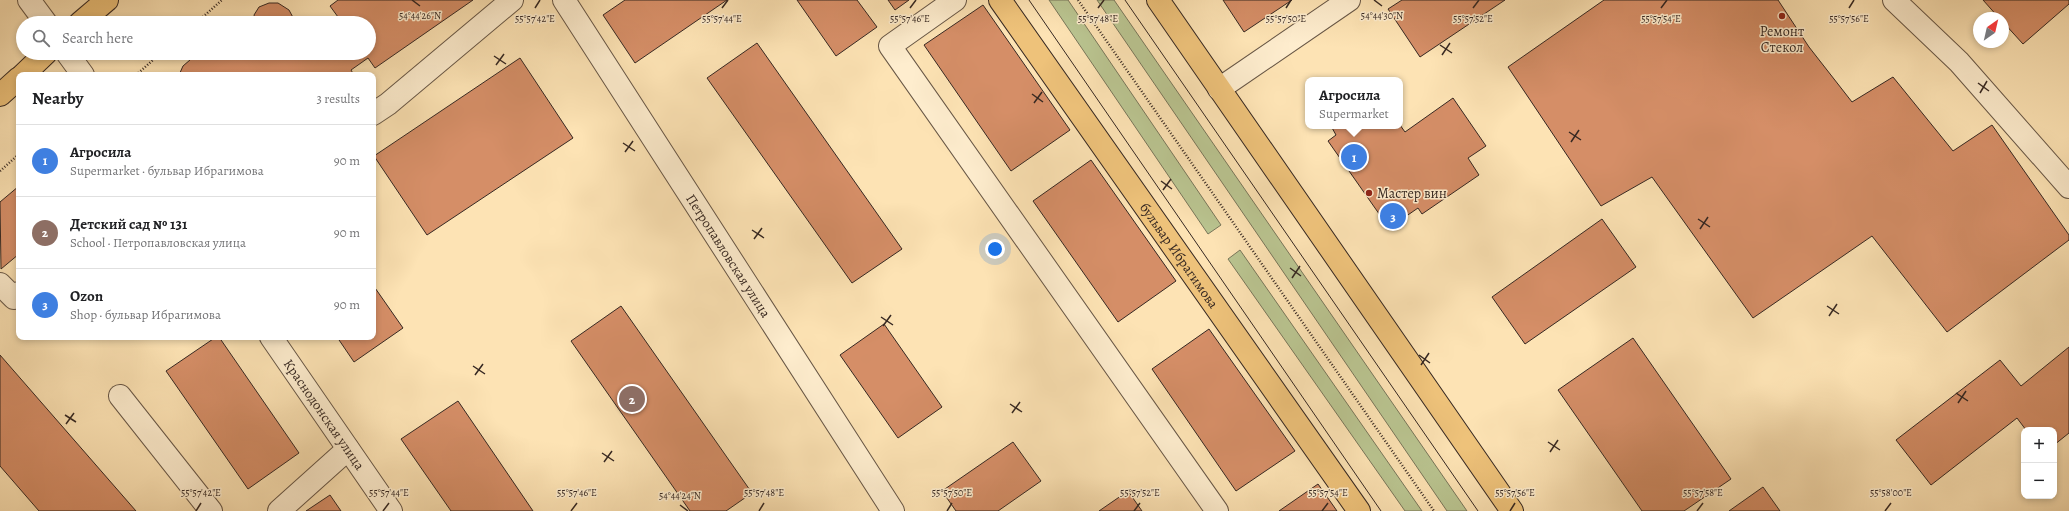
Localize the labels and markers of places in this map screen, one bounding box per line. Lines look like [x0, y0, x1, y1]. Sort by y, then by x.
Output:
marker: Ремонт Стекол [1777, 11, 1787, 21]
place label: Ремонт Стекол [1760, 22, 1804, 57]
pin: 1 [1341, 142, 1367, 172]
place label: Мастер вин [1377, 184, 1447, 203]
marker: Мастер вин [1364, 188, 1374, 198]
pin: 3 [1380, 201, 1406, 231]
pin: 2 [619, 384, 645, 414]

